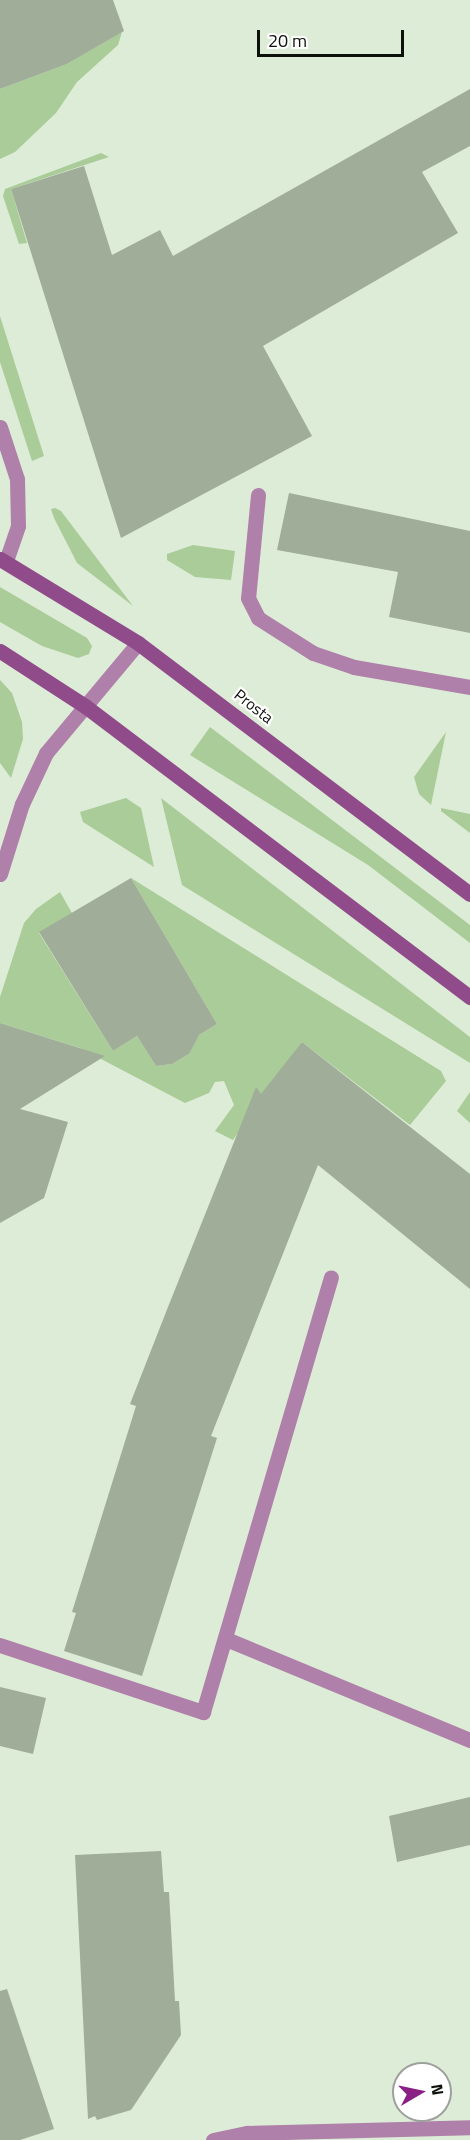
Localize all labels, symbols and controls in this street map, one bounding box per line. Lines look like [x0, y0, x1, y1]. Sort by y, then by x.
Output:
scale bar [260, 18, 407, 56]
text: 20 m [268, 27, 307, 54]
street label: Prosta [231, 685, 277, 727]
north arrow [392, 2062, 452, 2122]
text: N [425, 2082, 451, 2097]

